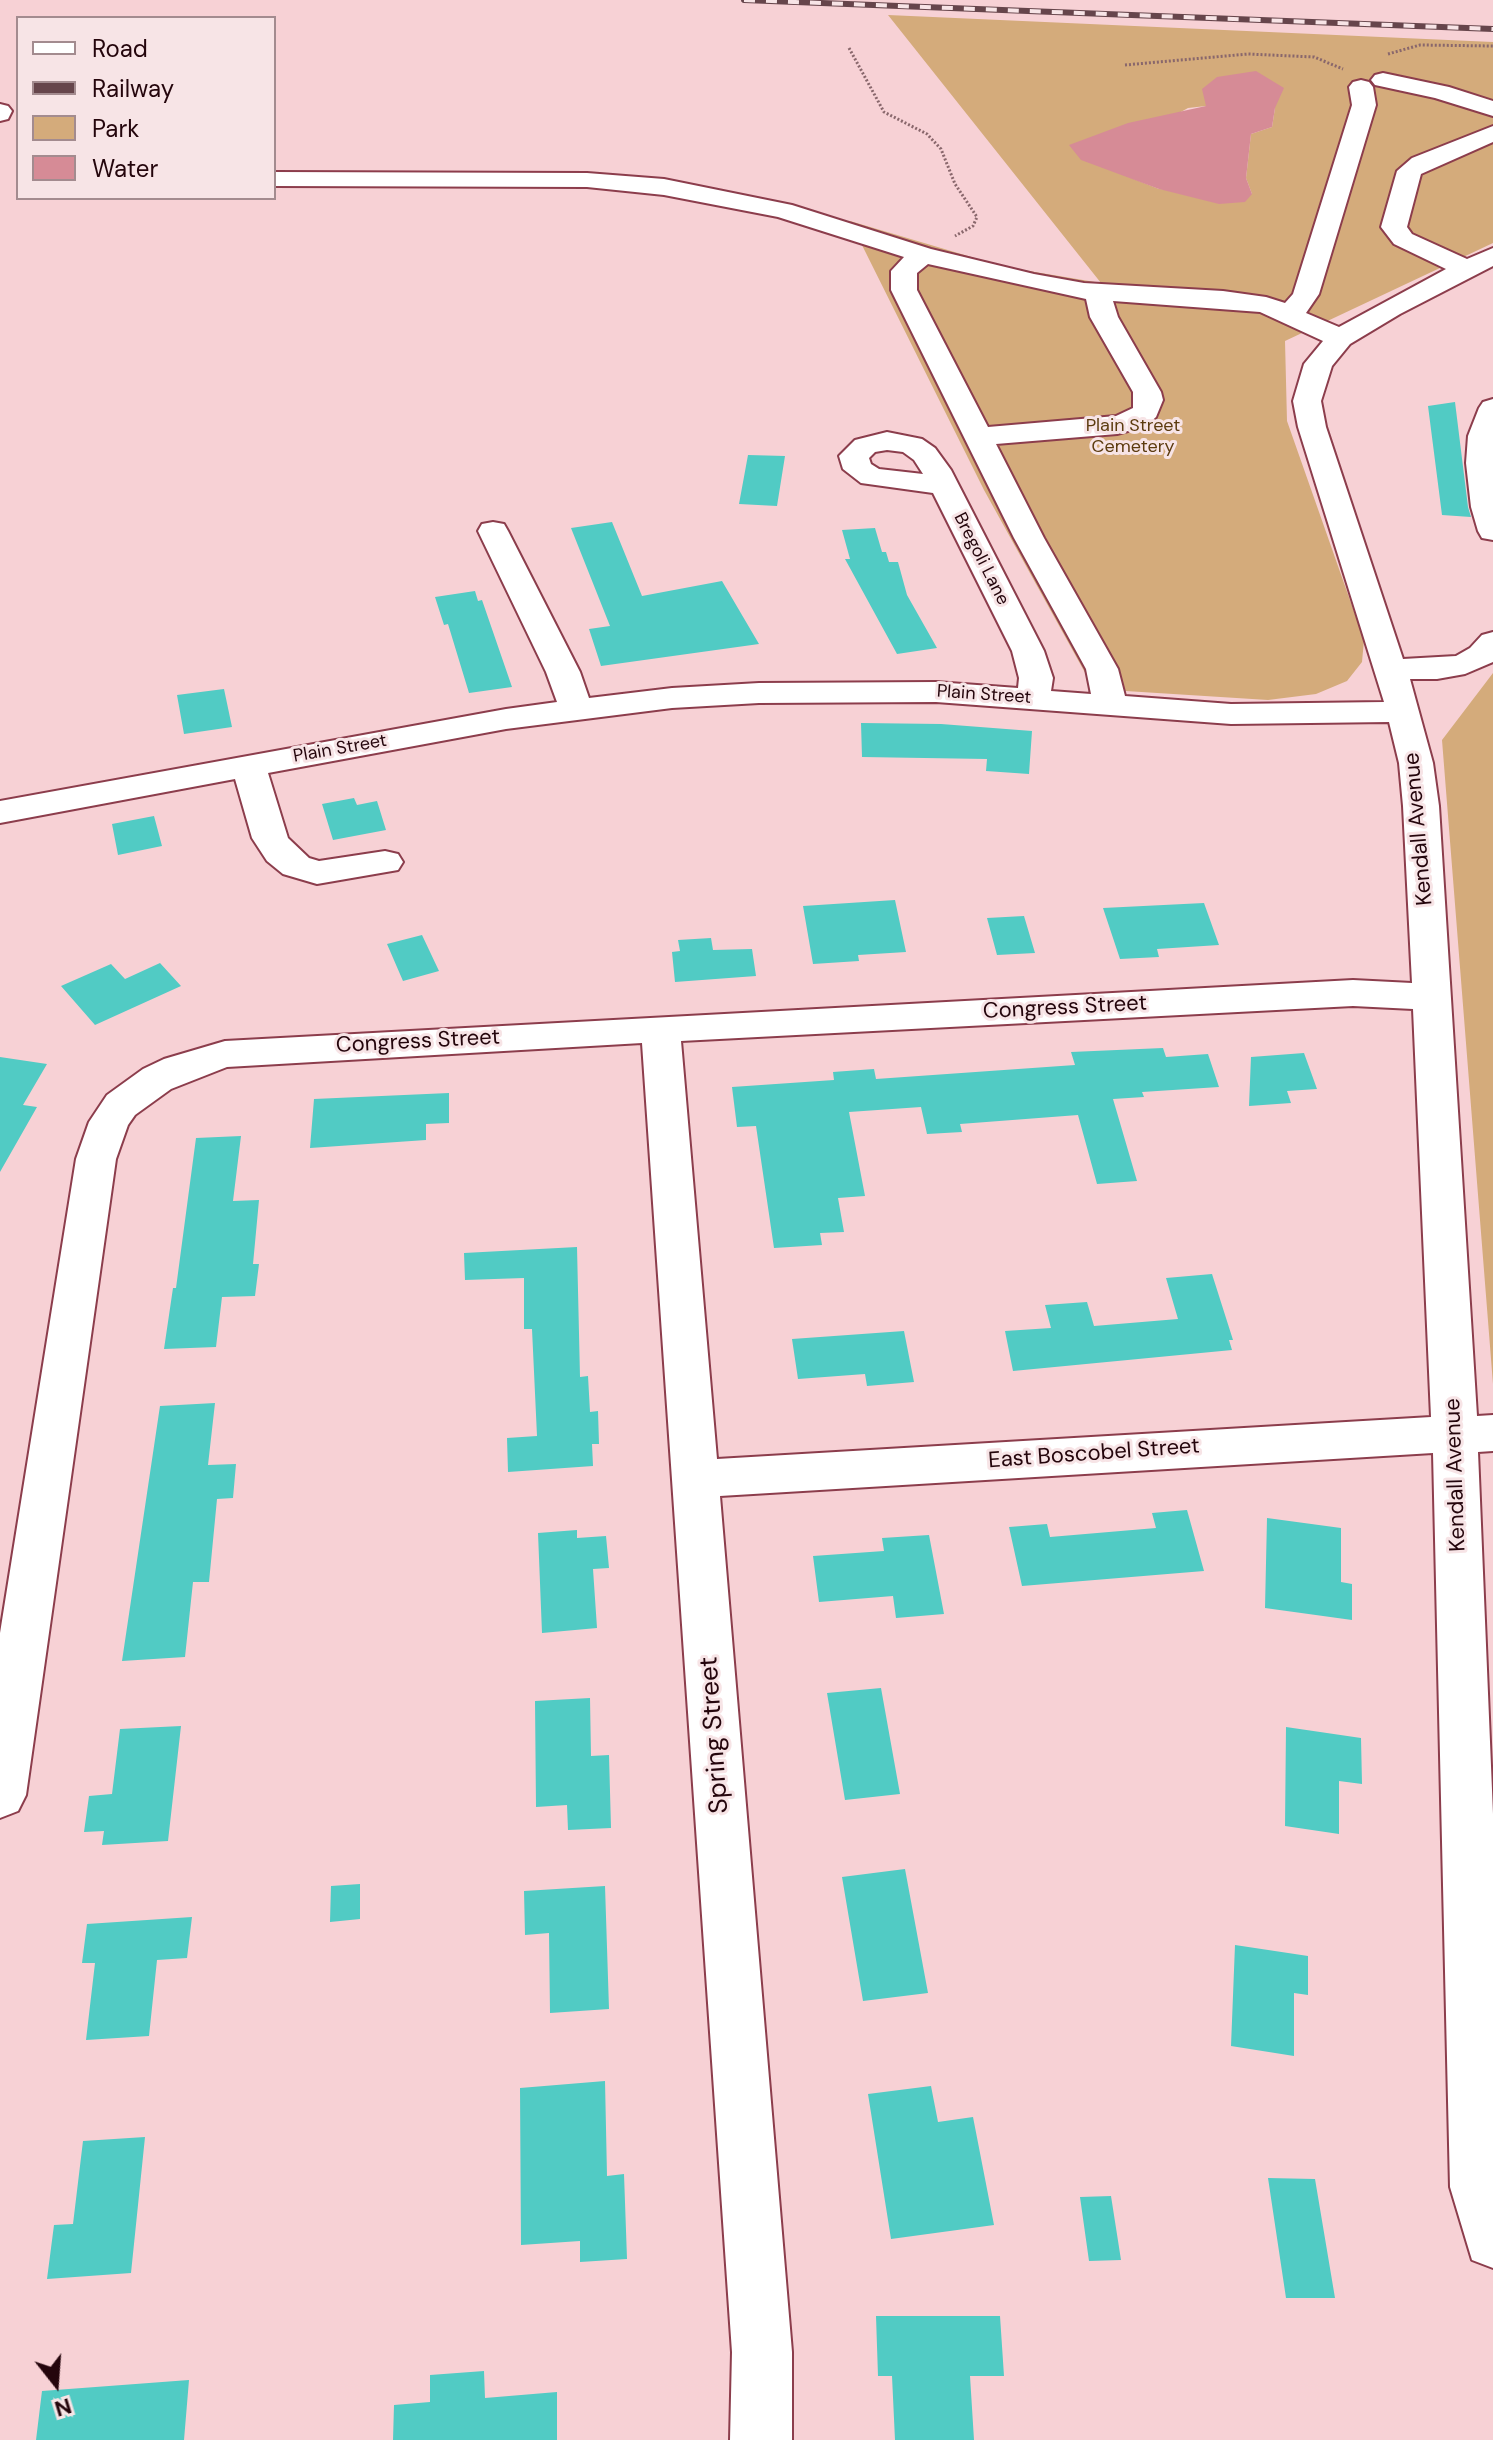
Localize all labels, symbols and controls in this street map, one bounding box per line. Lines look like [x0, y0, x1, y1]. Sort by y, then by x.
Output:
legend [16, 16, 276, 200]
text: Road [92, 33, 148, 64]
text: Railway [92, 73, 174, 104]
text: Park [92, 113, 139, 144]
text: Water [92, 153, 158, 184]
park label: Plain Street Cemetery [1086, 415, 1180, 458]
street label: Bregoli Lane [949, 509, 1013, 609]
street label: Plain Street [936, 681, 1032, 709]
street label: Plain Street [291, 730, 389, 768]
street label: Kendall Avenue [1399, 751, 1439, 907]
street label: Congress Street [982, 991, 1148, 1025]
street label: Congress Street [335, 1025, 501, 1059]
street label: Kendall Avenue [1440, 1398, 1472, 1552]
street label: East Boscobel Street [987, 1433, 1201, 1475]
street label: Spring Street [694, 1655, 736, 1815]
north arrow [16, 2344, 96, 2424]
text: N [51, 2391, 75, 2424]

